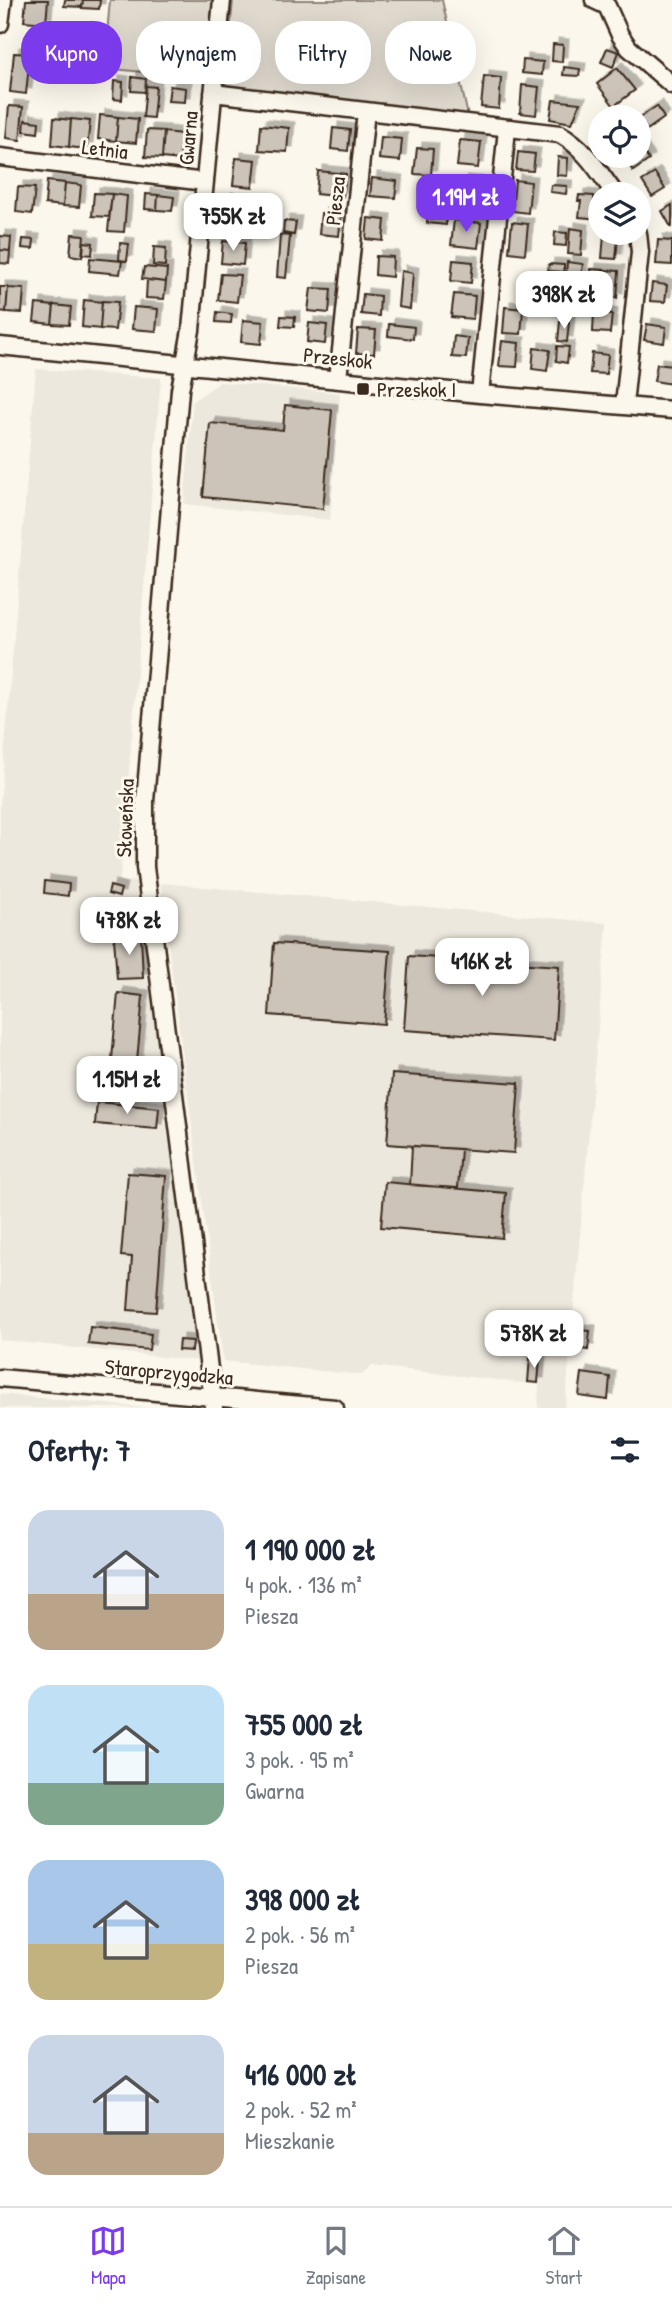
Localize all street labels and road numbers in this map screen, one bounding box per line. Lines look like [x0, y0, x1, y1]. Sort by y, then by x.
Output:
street label: Gwarna [171, 110, 205, 166]
street label: Letnia [80, 132, 130, 166]
street label: Piesza [318, 175, 352, 227]
street label: Przeskok [302, 340, 374, 376]
street label: Słoweńska [109, 778, 141, 858]
street label: Staroprzygodzka [104, 1352, 234, 1392]

